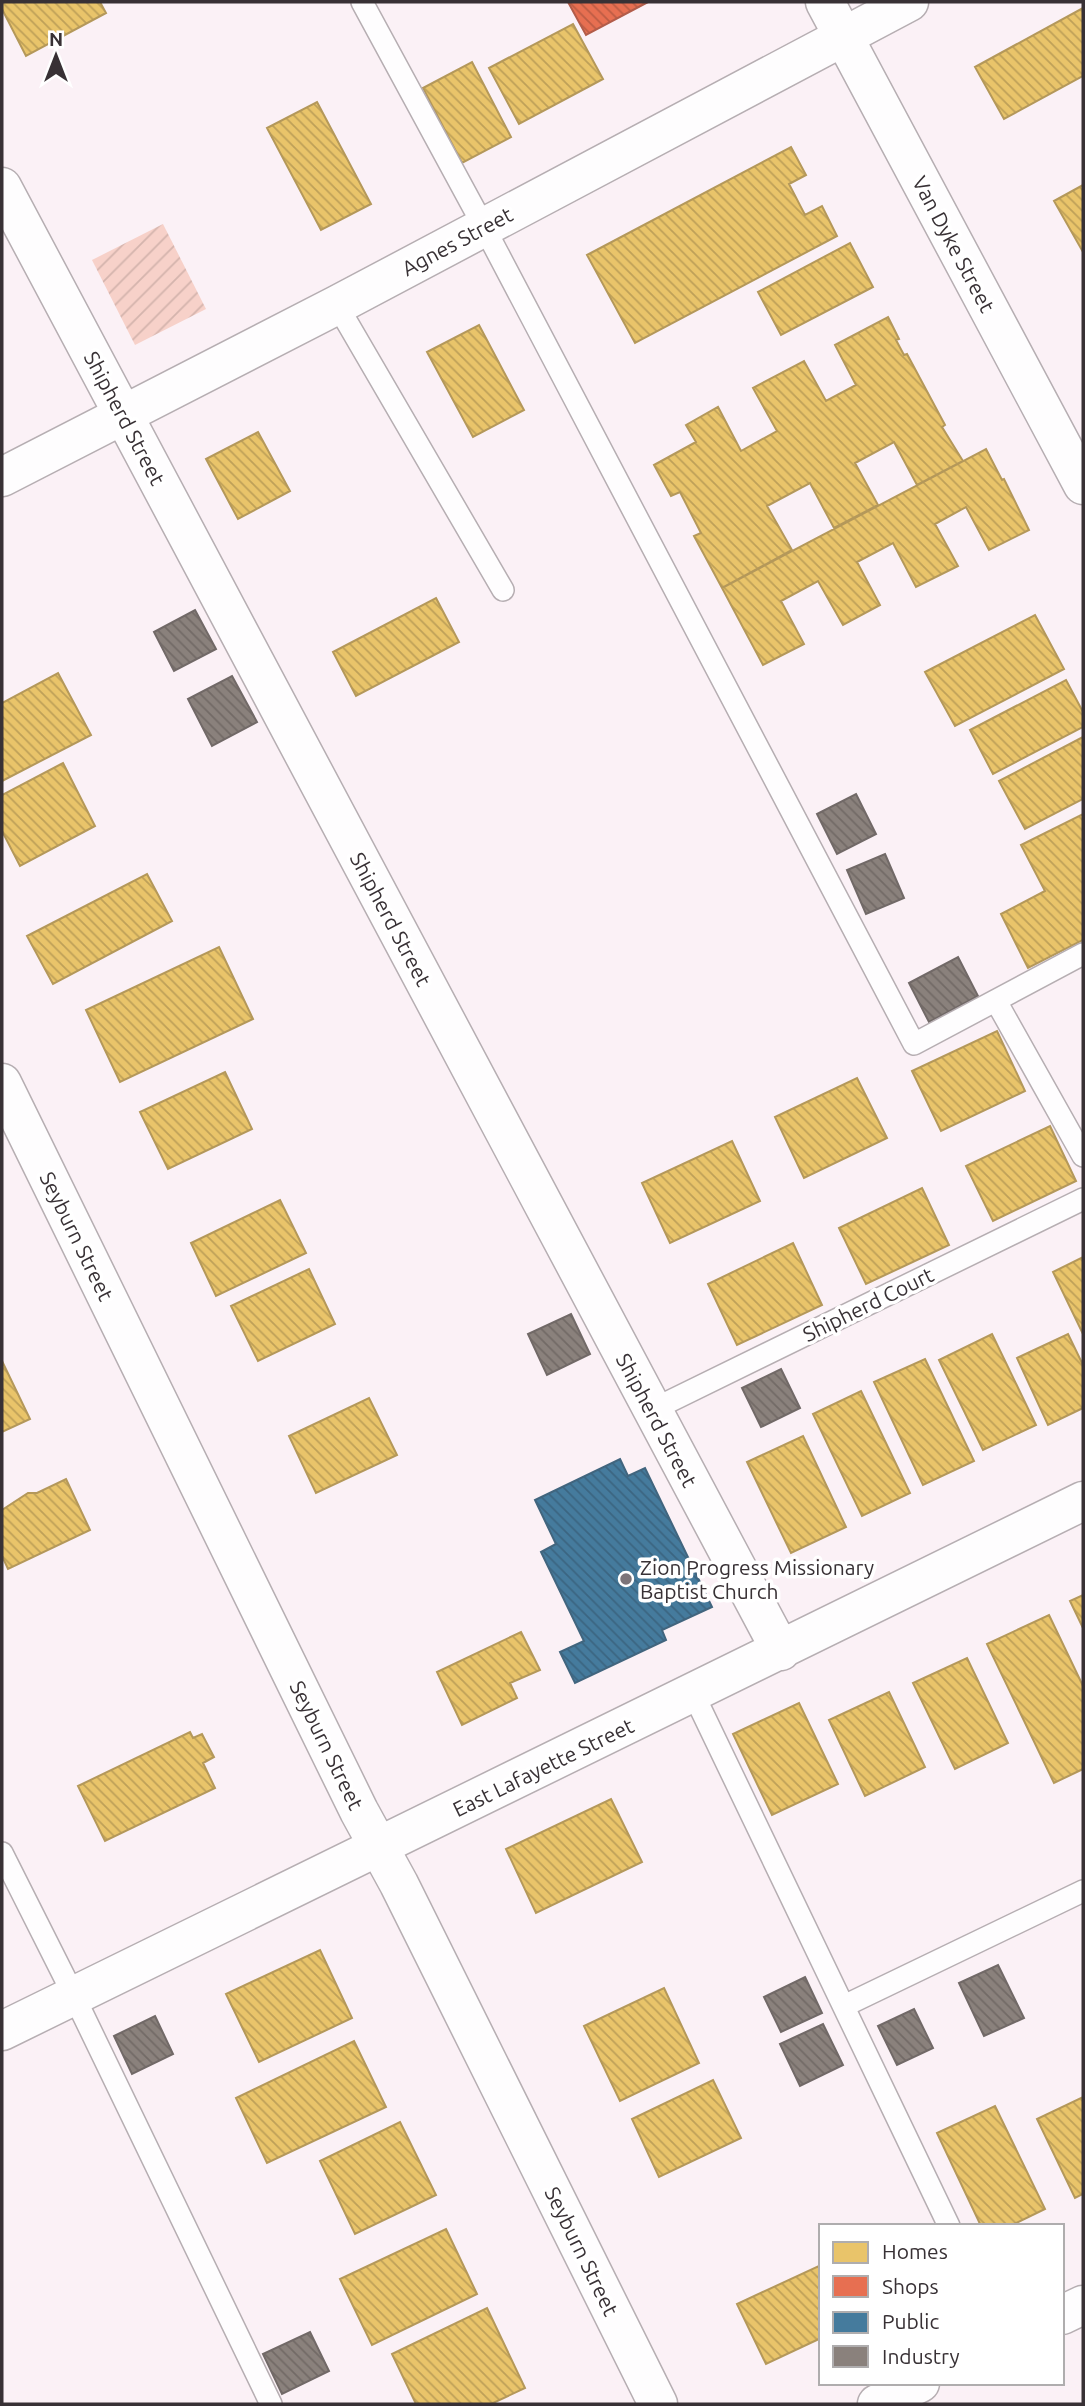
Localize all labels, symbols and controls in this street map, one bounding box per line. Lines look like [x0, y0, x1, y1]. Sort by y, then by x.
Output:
north arrow [21, 21, 91, 91]
text: N [49, 28, 63, 50]
street label: Van Dyke Street [908, 172, 1000, 316]
street label: Agnes Street [398, 202, 516, 280]
street label: Shipherd Street [80, 347, 170, 489]
street label: Shipherd Street [346, 848, 436, 990]
street label: Seyburn Street [35, 1168, 119, 1304]
street label: Shipherd Court [799, 1262, 937, 1346]
street label: Shipherd Street [612, 1349, 702, 1491]
place label: Zion Progress Missionary Baptist Church [640, 1555, 874, 1603]
marker: Zion Progress Missionary Baptist Church [618, 1571, 634, 1587]
street label: Seyburn Street [285, 1677, 369, 1813]
street label: East Lafayette Street [449, 1713, 637, 1821]
street label: Seyburn Street [540, 2183, 624, 2319]
legend [819, 2224, 1064, 2385]
text: Homes [882, 2239, 948, 2263]
text: Shops [882, 2274, 939, 2298]
text: Public [882, 2309, 939, 2333]
text: Industry [882, 2344, 960, 2368]

